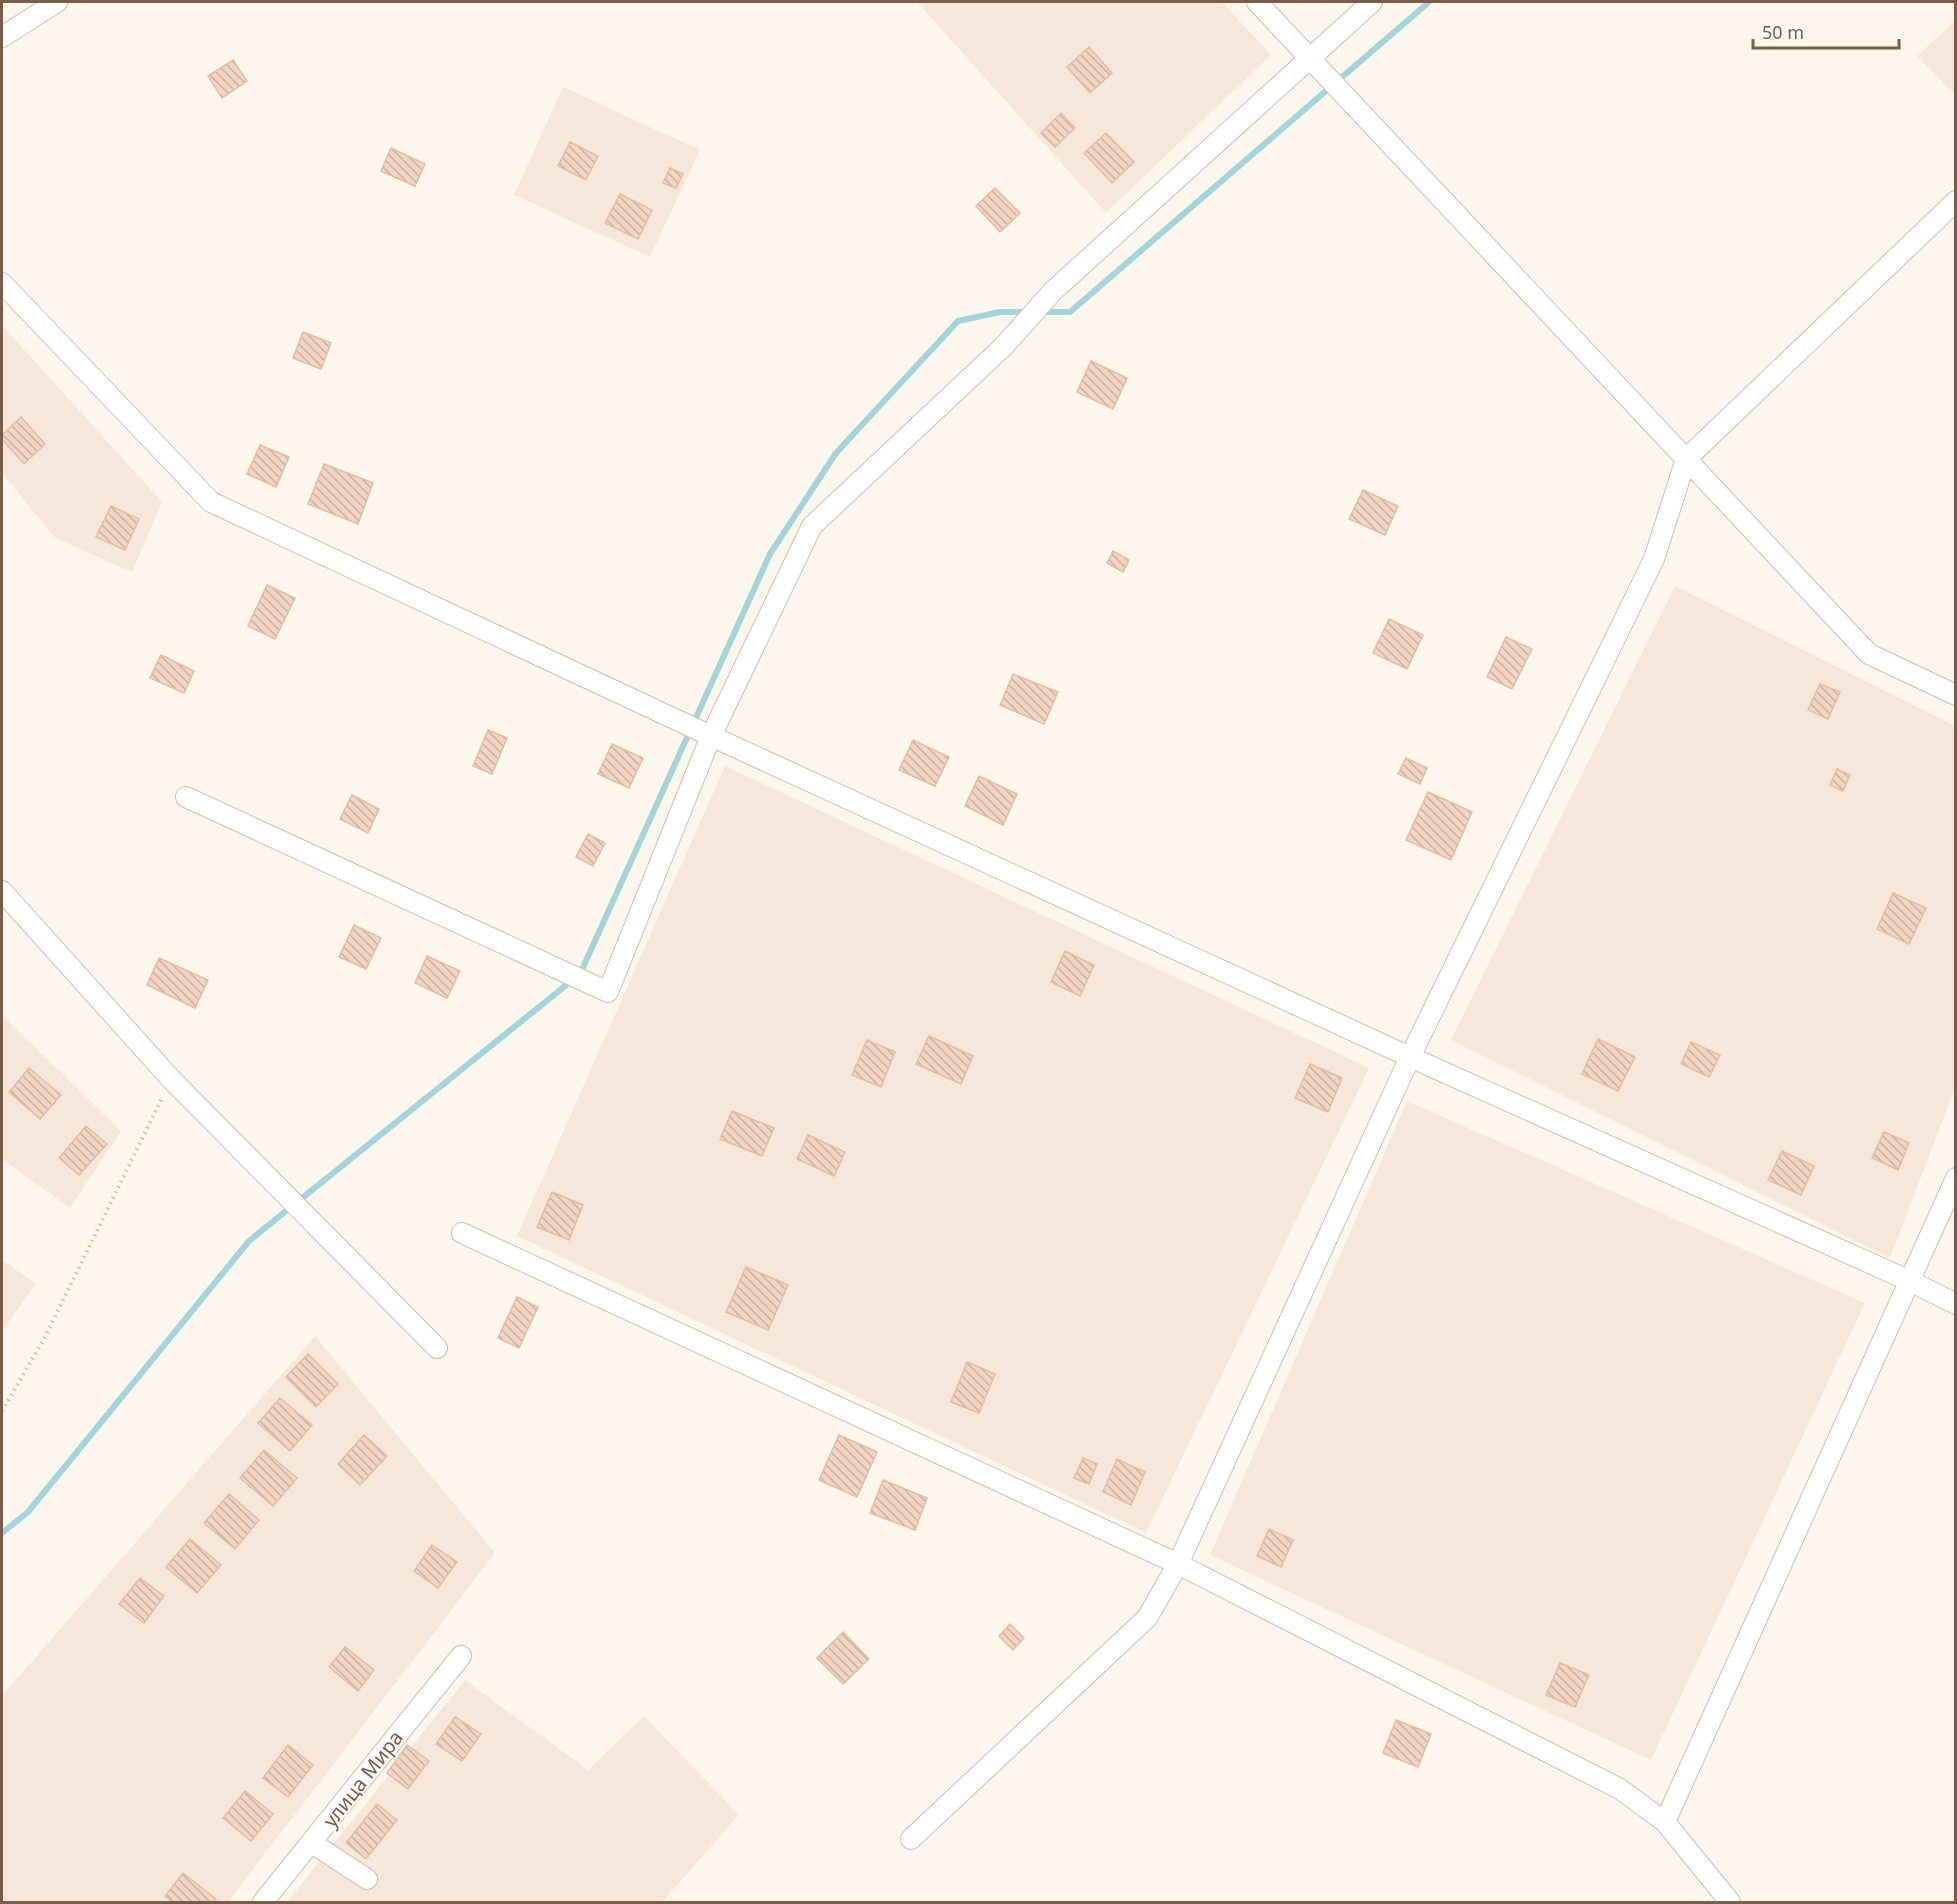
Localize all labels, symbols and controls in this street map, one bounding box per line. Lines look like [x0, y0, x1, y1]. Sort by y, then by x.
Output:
scale bar [1753, 12, 1898, 50]
text: 50 m [1762, 20, 1804, 44]
street label: улица Мира [316, 1725, 409, 1833]

